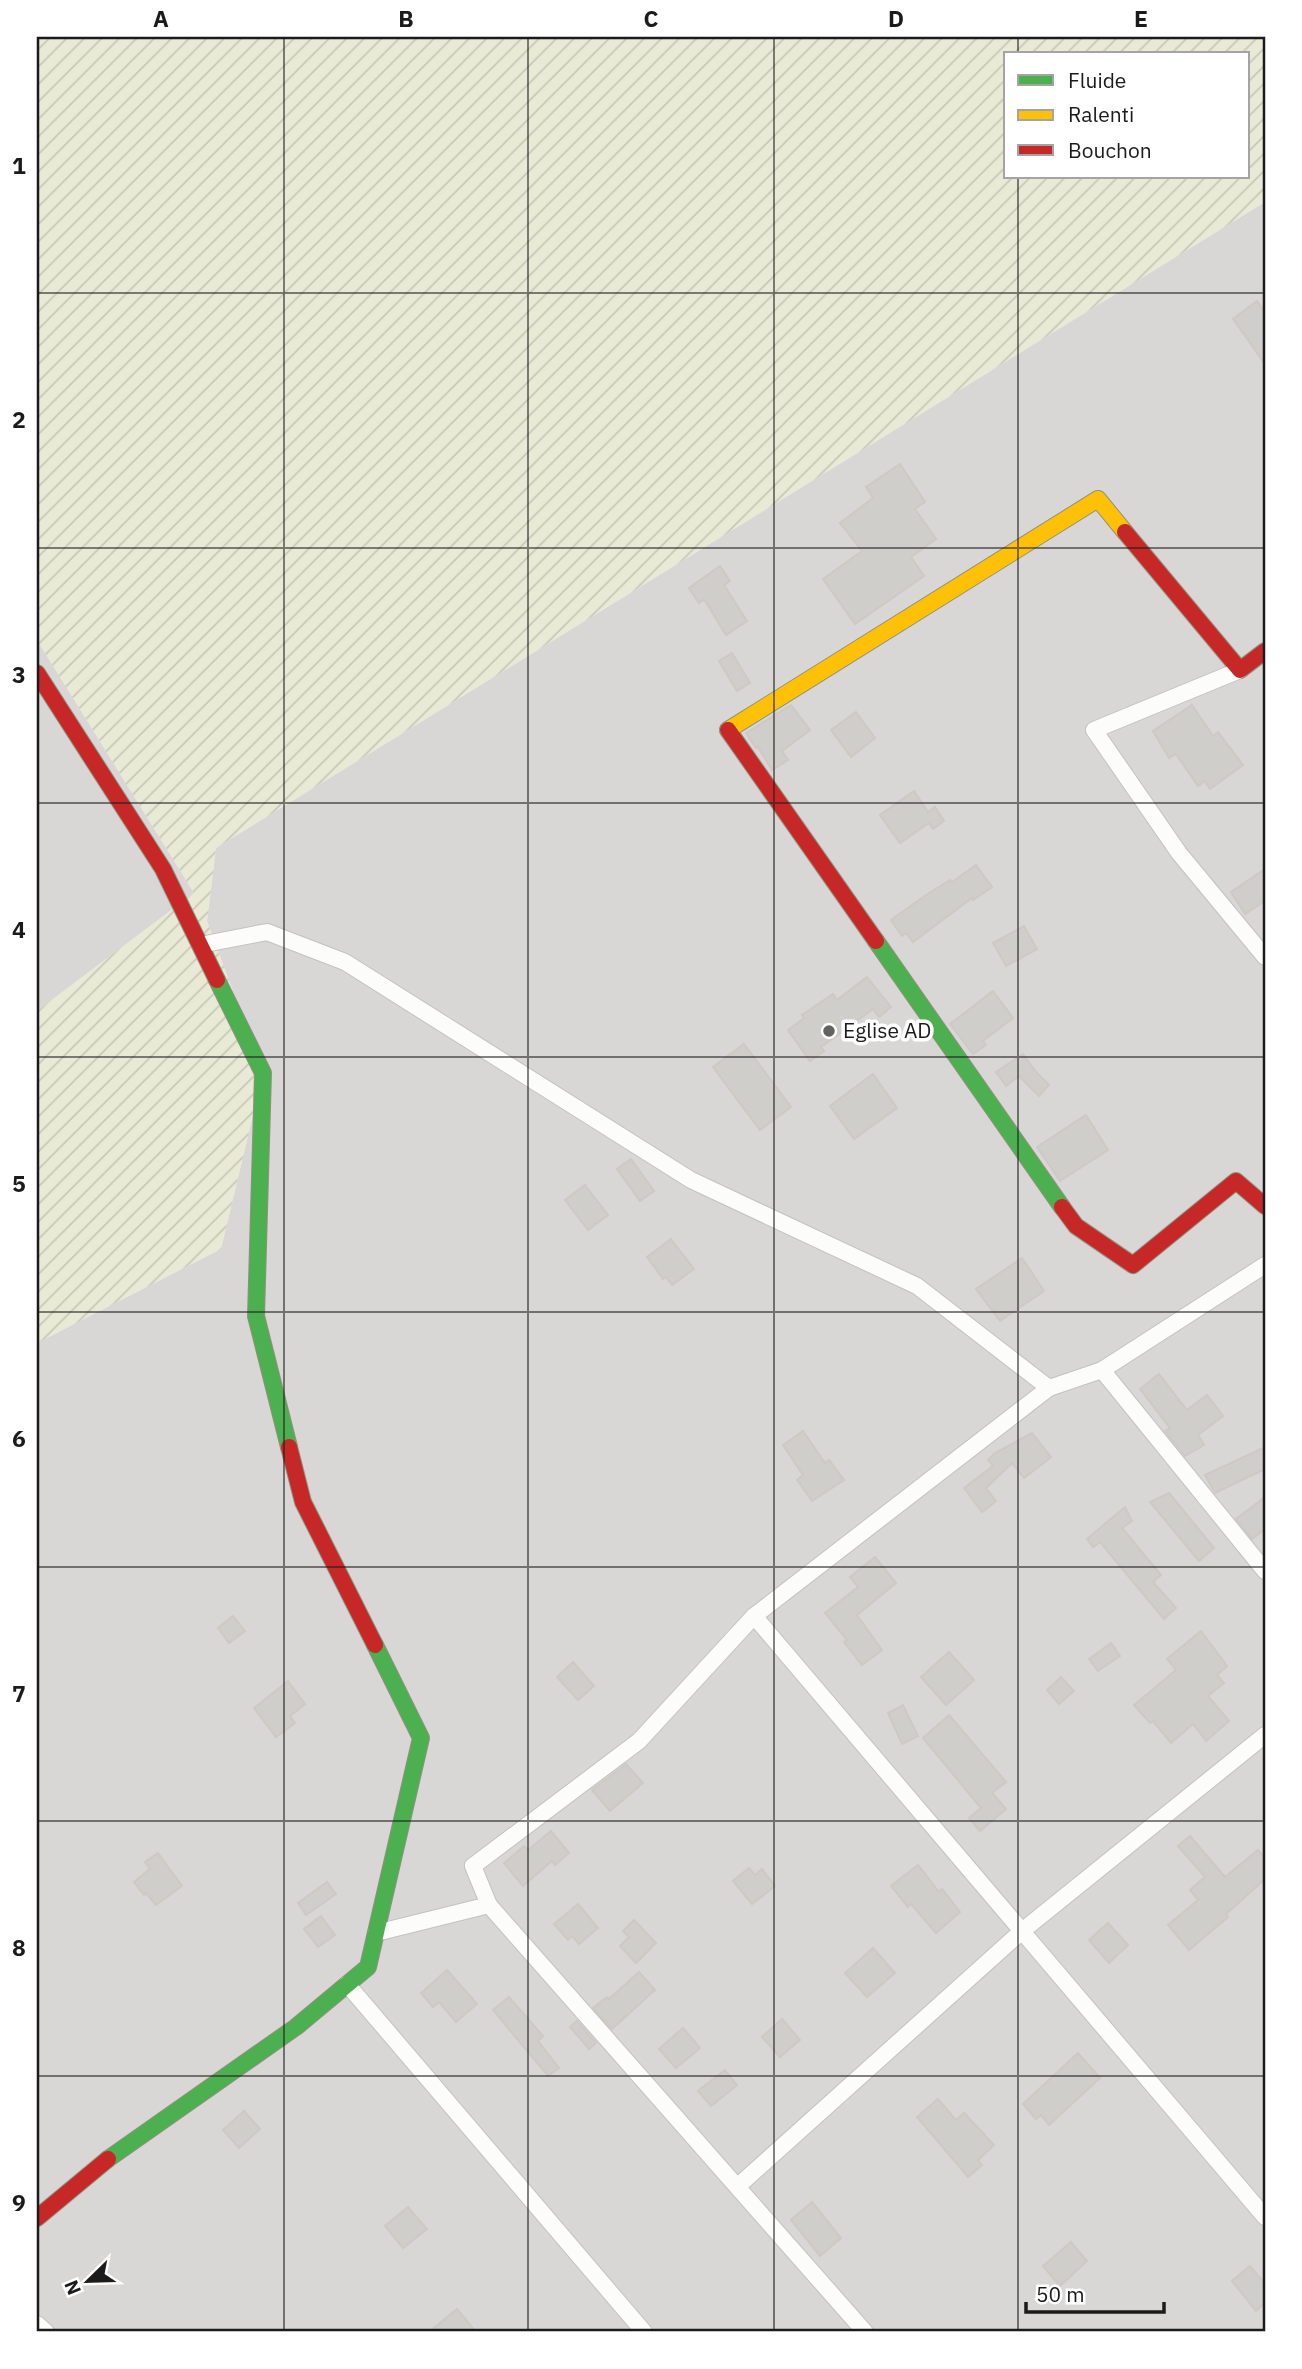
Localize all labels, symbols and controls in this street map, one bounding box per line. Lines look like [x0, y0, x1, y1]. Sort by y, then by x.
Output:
text: A [153, 3, 169, 33]
text: B [398, 3, 414, 33]
text: C [644, 3, 659, 33]
text: D [888, 3, 904, 33]
text: E [1134, 3, 1148, 33]
legend [1004, 52, 1250, 178]
text: Fluide [1068, 66, 1126, 94]
text: Ralenti [1068, 100, 1134, 128]
text: Bouchon [1068, 136, 1152, 164]
text: 1 [12, 150, 26, 180]
text: 2 [12, 404, 26, 434]
text: 3 [12, 659, 26, 689]
text: 4 [12, 914, 26, 944]
place label: Eglise AD [843, 1016, 931, 1044]
marker: Eglise AD [821, 1023, 837, 1039]
text: 5 [12, 1168, 26, 1198]
text: 6 [12, 1423, 26, 1453]
text: 7 [12, 1678, 26, 1708]
text: 8 [12, 1932, 26, 1962]
text: 9 [12, 2187, 26, 2217]
north arrow [52, 2246, 122, 2316]
scale bar [1026, 2271, 1164, 2315]
text: N [59, 2277, 86, 2299]
text: 50 m [1036, 2280, 1085, 2308]

